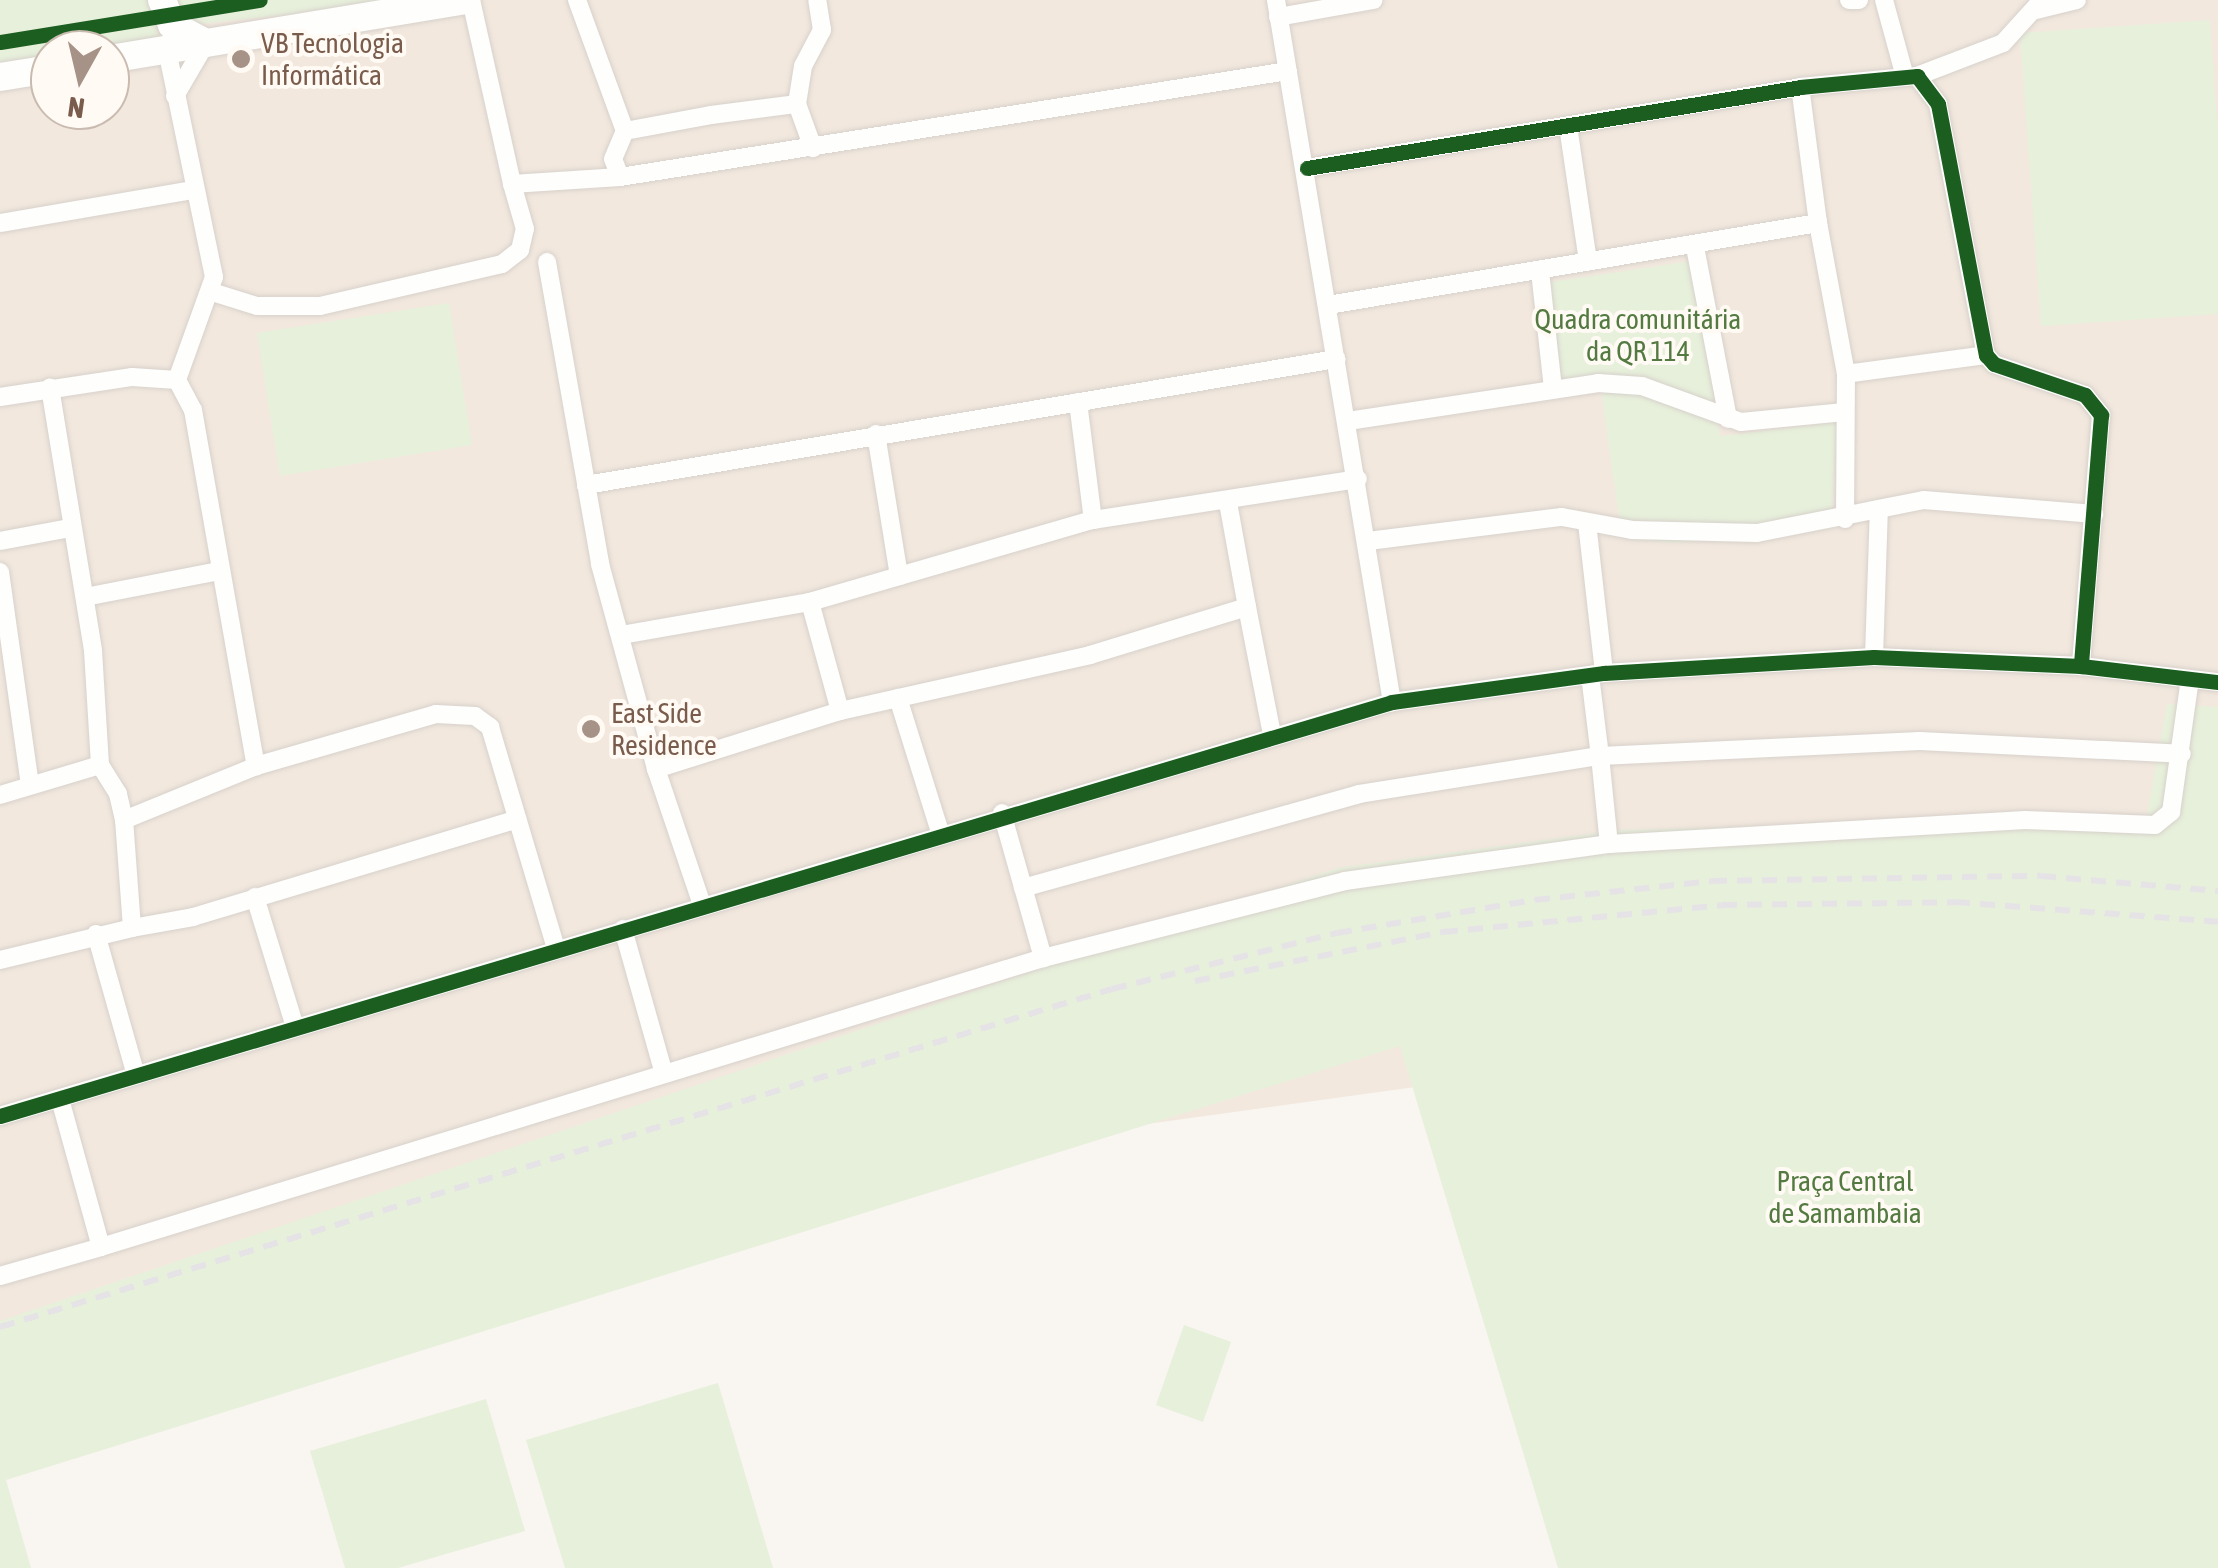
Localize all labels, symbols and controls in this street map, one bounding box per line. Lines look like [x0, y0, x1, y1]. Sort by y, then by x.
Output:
place label: VB Tecnologia Informática [261, 26, 404, 92]
north arrow [30, 30, 130, 130]
marker: VB Tecnologia Informática [230, 48, 252, 70]
text: N [66, 91, 87, 125]
park label: Quadra comunitária da QR 114 [1535, 302, 1741, 368]
place label: East Side Residence [611, 696, 717, 762]
marker: East Side Residence [580, 718, 602, 740]
park label: Praça Central de Samambaia [1768, 1164, 1922, 1230]

